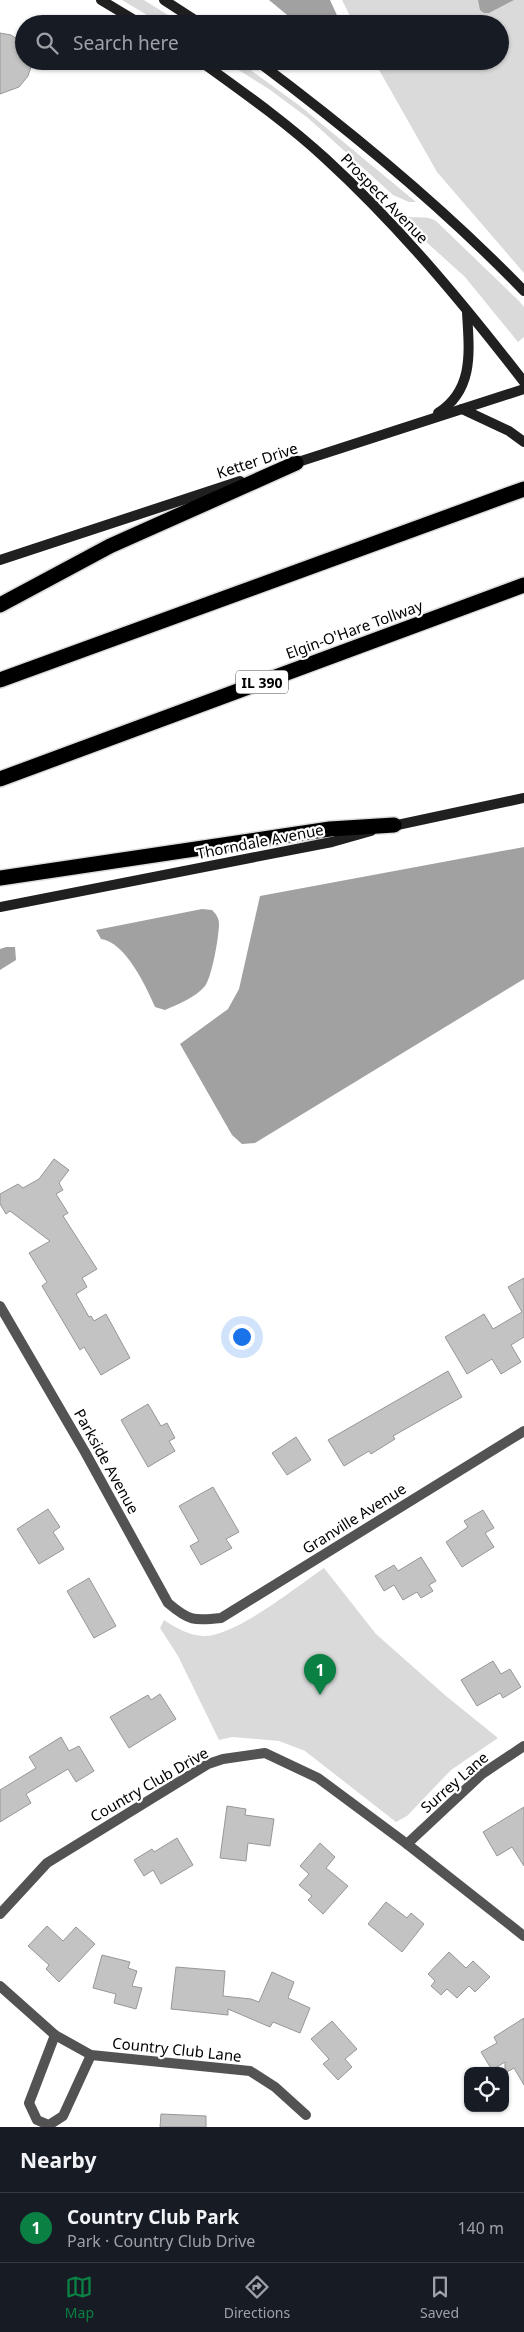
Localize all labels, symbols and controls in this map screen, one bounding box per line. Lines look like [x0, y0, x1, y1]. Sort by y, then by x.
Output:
search box [15, 15, 509, 70]
icon: search [33, 29, 61, 57]
text: Search here [73, 30, 179, 56]
street label: Prospect Avenue [337, 149, 433, 247]
street label: Ketter Drive [214, 437, 300, 483]
street label: Elgin-O'Hare Tollway [283, 595, 426, 663]
road number: IL 390 [236, 670, 288, 694]
street label: Thorndale Avenue [195, 819, 325, 863]
your location [229, 1324, 255, 1350]
street label: Parkside Avenue [70, 1405, 144, 1517]
street label: Granville Avenue [298, 1478, 410, 1558]
pin: 1 [304, 1654, 336, 1695]
street label: Country Club Drive [86, 1742, 212, 1826]
street label: Surrey Lane [416, 1747, 492, 1817]
street label: Country Club Lane [111, 2032, 243, 2066]
map controls [464, 2067, 509, 2112]
button: locate [464, 2067, 509, 2112]
text: Nearby [20, 2146, 96, 2174]
text: Country Club Park [67, 2204, 239, 2230]
text: 1 [31, 2217, 41, 2239]
text: 140 m [457, 2217, 504, 2239]
text: Park · Country Club Drive [67, 2230, 255, 2252]
tab: Map [65, 2273, 94, 2322]
tab: Directions [224, 2273, 290, 2322]
tab: Saved [420, 2273, 459, 2322]

